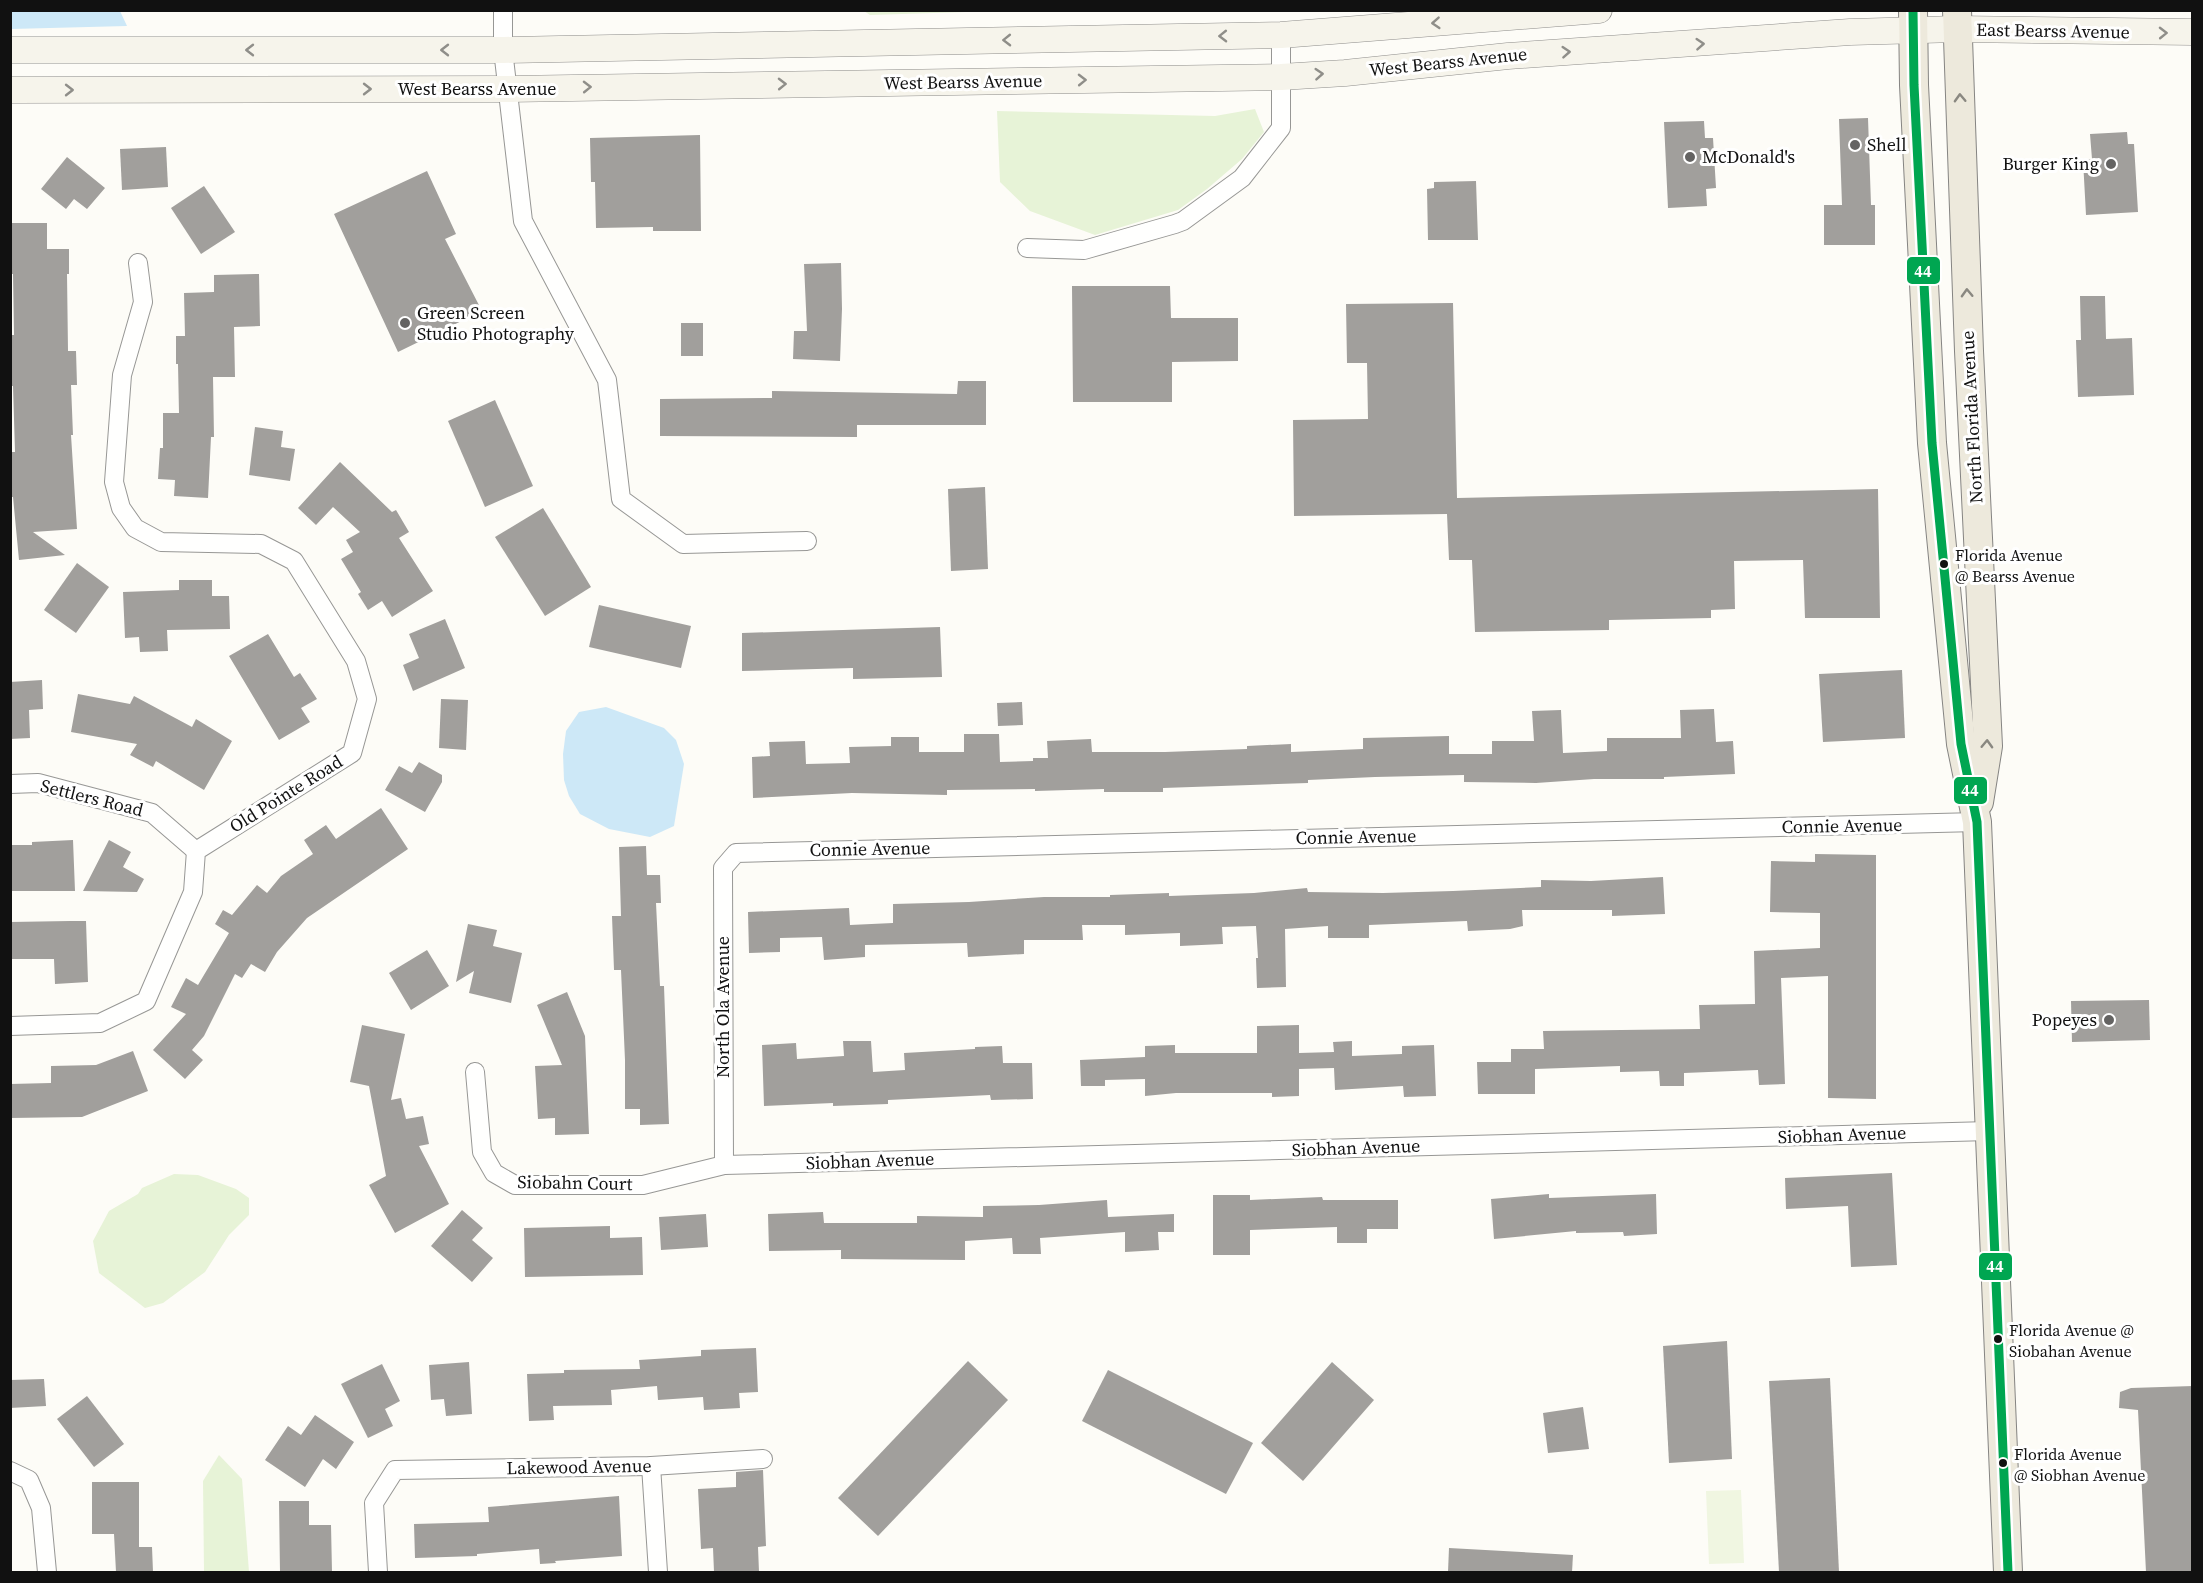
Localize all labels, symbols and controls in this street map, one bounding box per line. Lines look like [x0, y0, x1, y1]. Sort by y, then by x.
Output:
one-way arrow [1431, 16, 1440, 29]
street label: East Bearss Avenue [1976, 17, 2130, 44]
one-way arrow [2158, 26, 2167, 39]
one-way arrow [1218, 30, 1227, 42]
one-way arrow [1002, 34, 1011, 46]
one-way arrow [1696, 37, 1705, 50]
street label: West Bearss Avenue [1368, 41, 1528, 82]
one-way arrow [245, 44, 254, 56]
one-way arrow [440, 44, 449, 56]
one-way arrow [1562, 46, 1571, 59]
street label: West Bearss Avenue [883, 68, 1043, 95]
one-way arrow [1315, 68, 1324, 81]
one-way arrow [1078, 74, 1087, 86]
street label: West Bearss Avenue [398, 76, 556, 101]
one-way arrow [778, 78, 787, 91]
one-way arrow [583, 81, 592, 94]
one-way arrow [362, 83, 371, 95]
one-way arrow [64, 84, 73, 96]
one-way arrow [1953, 93, 1966, 102]
place label: Shell [1867, 132, 1907, 157]
marker: Shell [1848, 138, 1862, 152]
place label: McDonald's [1702, 144, 1795, 169]
marker: McDonald's [1683, 150, 1697, 164]
place label: Burger King [2002, 151, 2099, 176]
marker: Burger King [2104, 157, 2118, 171]
line badge: 44 [1906, 256, 1941, 285]
text: 44 [1914, 260, 1932, 282]
one-way arrow [1960, 288, 1973, 297]
place label: Green Screen Studio Photography [417, 300, 575, 346]
marker: Green Screen Studio Photography [398, 316, 412, 330]
street label: North Florida Avenue [1954, 330, 1989, 504]
place label: Florida Avenue @ Bearss Avenue [1955, 544, 2075, 587]
marker: Florida Avenue @ Bearss Avenue [1938, 558, 1950, 570]
one-way arrow [1981, 739, 1993, 748]
street label: Old Pointe Road [224, 749, 347, 838]
street label: Settlers Road [38, 773, 146, 822]
line badge: 44 [1953, 776, 1988, 805]
text: 44 [1961, 779, 1979, 801]
street label: Connie Avenue [1781, 812, 1903, 839]
street label: Connie Avenue [1295, 823, 1417, 850]
street label: Connie Avenue [809, 835, 931, 862]
street label: North Ola Avenue [710, 936, 735, 1078]
place label: Popeyes [2032, 1007, 2097, 1032]
marker: Popeyes [2102, 1013, 2116, 1027]
street label: Siobhan Avenue [1777, 1120, 1907, 1149]
street label: Siobhan Avenue [1291, 1133, 1421, 1162]
street label: Siobhan Avenue [805, 1146, 935, 1175]
street label: Siobahn Court [517, 1169, 633, 1196]
line badge: 44 [1978, 1252, 2013, 1281]
text: 44 [1986, 1255, 2004, 1277]
place label: Florida Avenue @ Siobahan Avenue [2009, 1319, 2134, 1362]
marker: Florida Avenue @ Siobahan Avenue [1992, 1333, 2004, 1345]
place label: Florida Avenue @ Siobhan Avenue [2014, 1443, 2145, 1486]
street label: Lakewood Avenue [506, 1453, 652, 1480]
marker: Florida Avenue @ Siobhan Avenue [1997, 1457, 2009, 1469]

